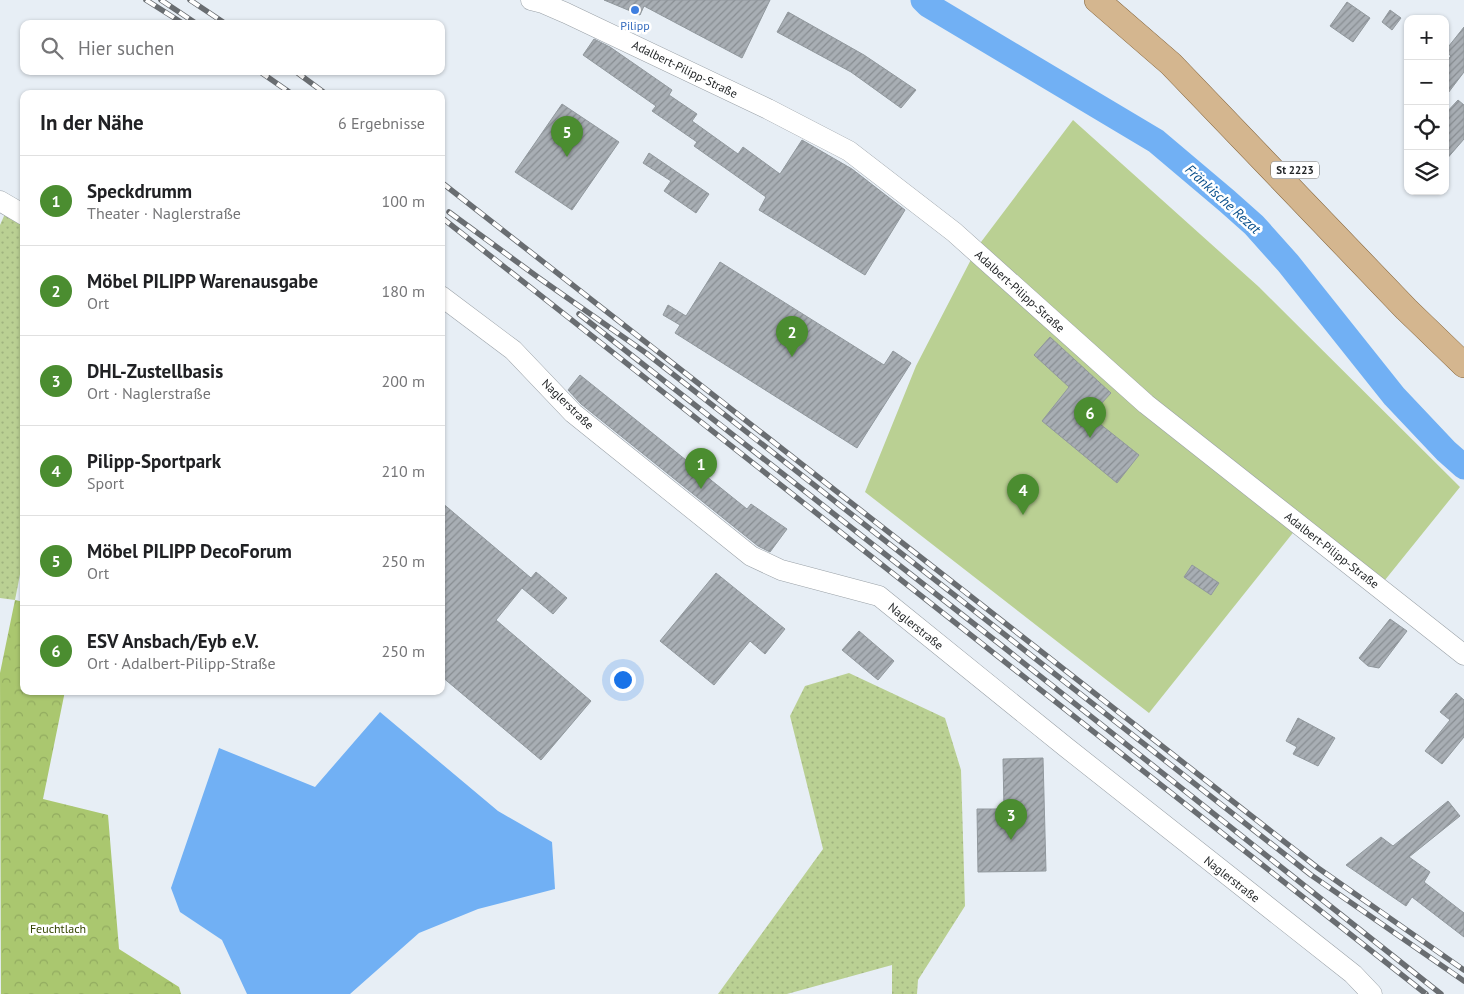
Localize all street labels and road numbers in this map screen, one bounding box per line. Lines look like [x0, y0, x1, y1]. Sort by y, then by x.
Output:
street label: Adalbert-Pilipp-Straße [630, 37, 740, 101]
road number: St 2223 [1271, 162, 1319, 178]
street label: Adalbert-Pilipp-Straße [972, 247, 1068, 335]
street label: Naglerstraße [539, 376, 597, 432]
street label: Adalbert-Pilipp-Straße [1282, 509, 1382, 591]
street label: Naglerstraße [885, 599, 947, 653]
street label: Naglerstraße [1201, 853, 1263, 905]

